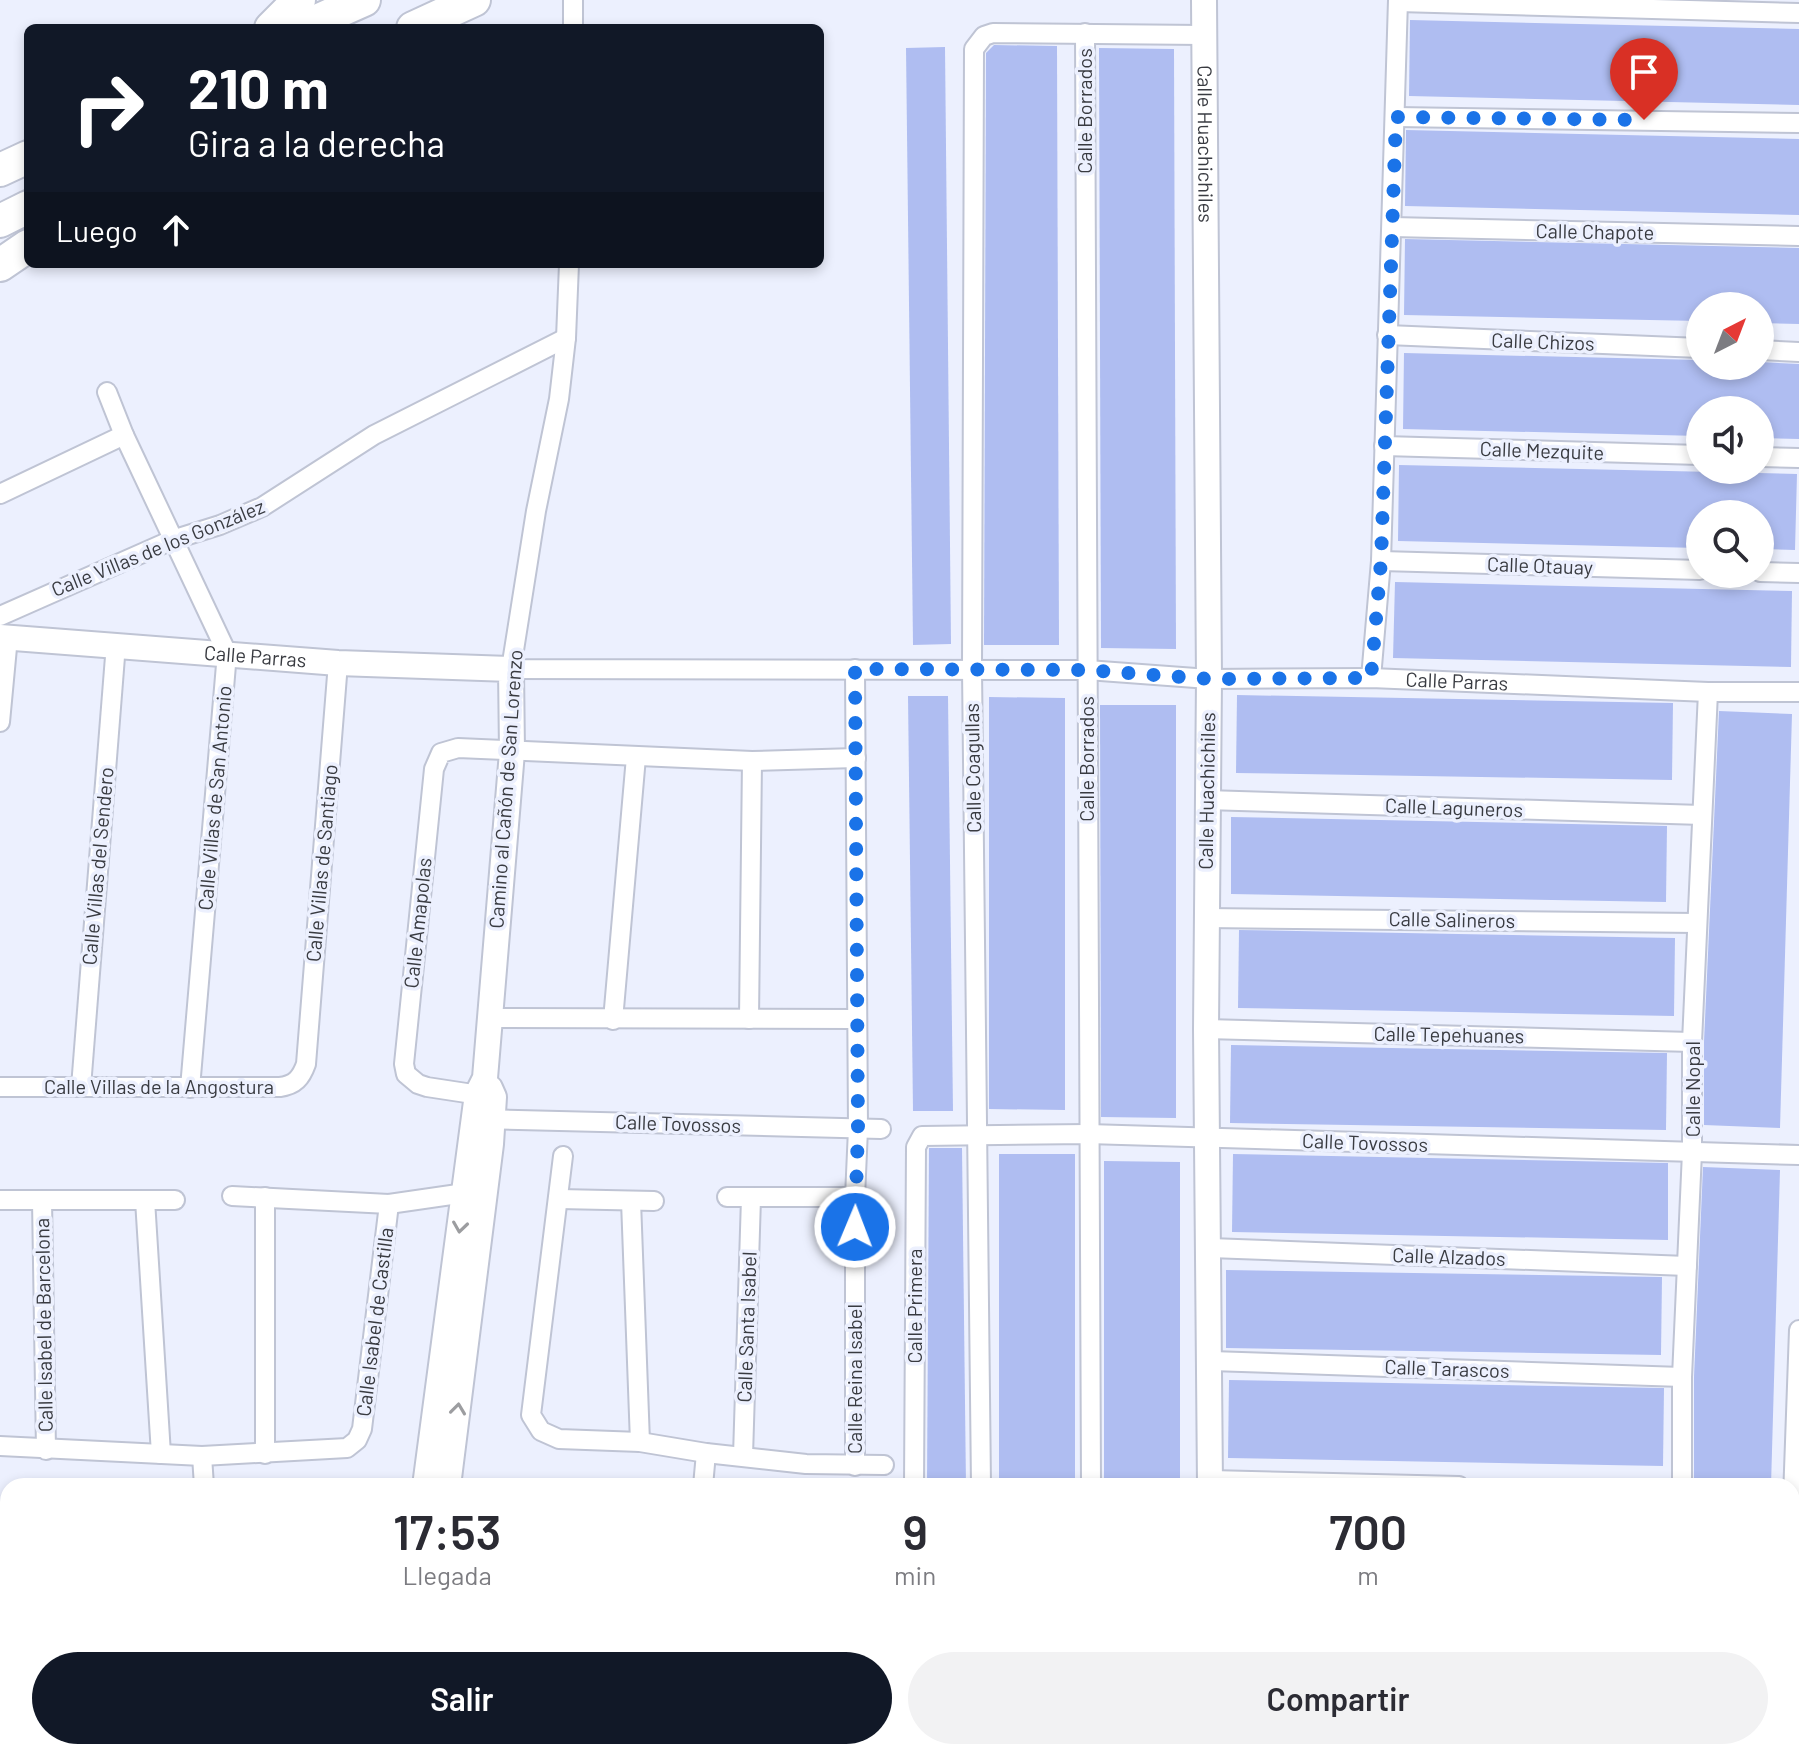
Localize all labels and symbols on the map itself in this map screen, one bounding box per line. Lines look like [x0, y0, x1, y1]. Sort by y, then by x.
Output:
pin [1610, 38, 1678, 120]
street label: Calle Borrados [1072, 48, 1096, 174]
street label: Calle Huachichiles [1193, 65, 1219, 223]
street label: Calle Chapote [1536, 218, 1654, 244]
north arrow [1686, 292, 1774, 380]
street label: Calle Chizos [1491, 327, 1595, 355]
street label: Calle Mezquite [1479, 436, 1605, 464]
street label: Calle Villas de los González [47, 493, 268, 601]
street label: Calle Otauay [1487, 551, 1593, 579]
street label: Calle Parras [203, 640, 307, 672]
street label: Camino al Cañón de San Lorenzo [483, 649, 527, 929]
street label: Calle Parras [1405, 666, 1509, 695]
street label: Calle Villas de San Antonio [192, 684, 236, 911]
street label: Calle Borrados [1074, 696, 1098, 822]
street label: Calle Coagullas [959, 703, 985, 833]
street label: Calle Huachichiles [1193, 712, 1219, 870]
street label: Calle Villas de Santiago [300, 763, 342, 963]
street label: Calle Villas del Sendero [76, 766, 118, 966]
street label: Calle Laguneros [1385, 793, 1523, 821]
street label: Calle Amapolas [398, 856, 436, 989]
street label: Calle Salineros [1388, 906, 1516, 932]
street label: Calle Tepehuanes [1373, 1021, 1525, 1047]
street label: Calle Nopal [1680, 1041, 1704, 1137]
street label: Calle Villas de la Angostura [44, 1074, 274, 1098]
street label: Calle Tovossos [615, 1109, 741, 1137]
street label: Calle Tovossos [1302, 1128, 1428, 1156]
position arrow [813, 1185, 897, 1269]
street label: Calle Isabel de Barcelona [29, 1218, 57, 1432]
one-way arrow [452, 1220, 469, 1234]
street label: Calle Isabel de Castilla [350, 1226, 398, 1418]
street label: Calle Alzados [1392, 1242, 1506, 1270]
street label: Calle Primera [902, 1249, 926, 1363]
street label: Calle Santa Isabel [731, 1251, 761, 1403]
street label: Calle Reina Isabel [842, 1304, 866, 1454]
street label: Calle Tarascos [1384, 1354, 1510, 1382]
one-way arrow [449, 1402, 466, 1415]

